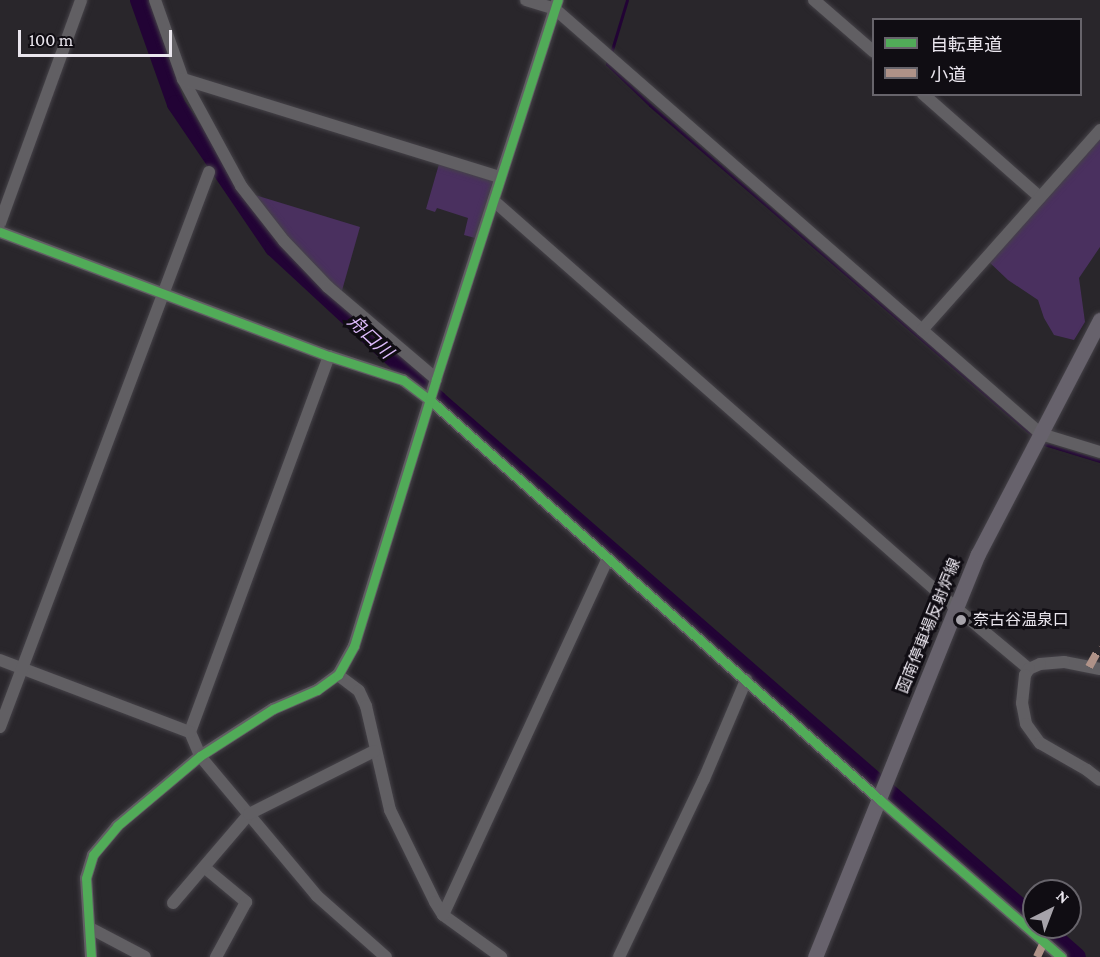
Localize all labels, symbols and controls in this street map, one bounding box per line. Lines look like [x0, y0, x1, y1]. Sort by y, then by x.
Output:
scale bar [21, 18, 176, 56]
legend [872, 18, 1082, 96]
text: 100 m [29, 30, 73, 50]
text: 自転車道 [930, 35, 1002, 55]
text: 小道 [930, 65, 966, 85]
water label: 舟口川 [343, 311, 397, 363]
street label: 函南停車場反射炉線 [893, 556, 965, 696]
place label: 奈古谷温泉口 [973, 610, 1069, 630]
marker: 奈古谷温泉口 [954, 613, 968, 627]
north arrow [1022, 879, 1082, 939]
text: N [1053, 887, 1073, 907]

